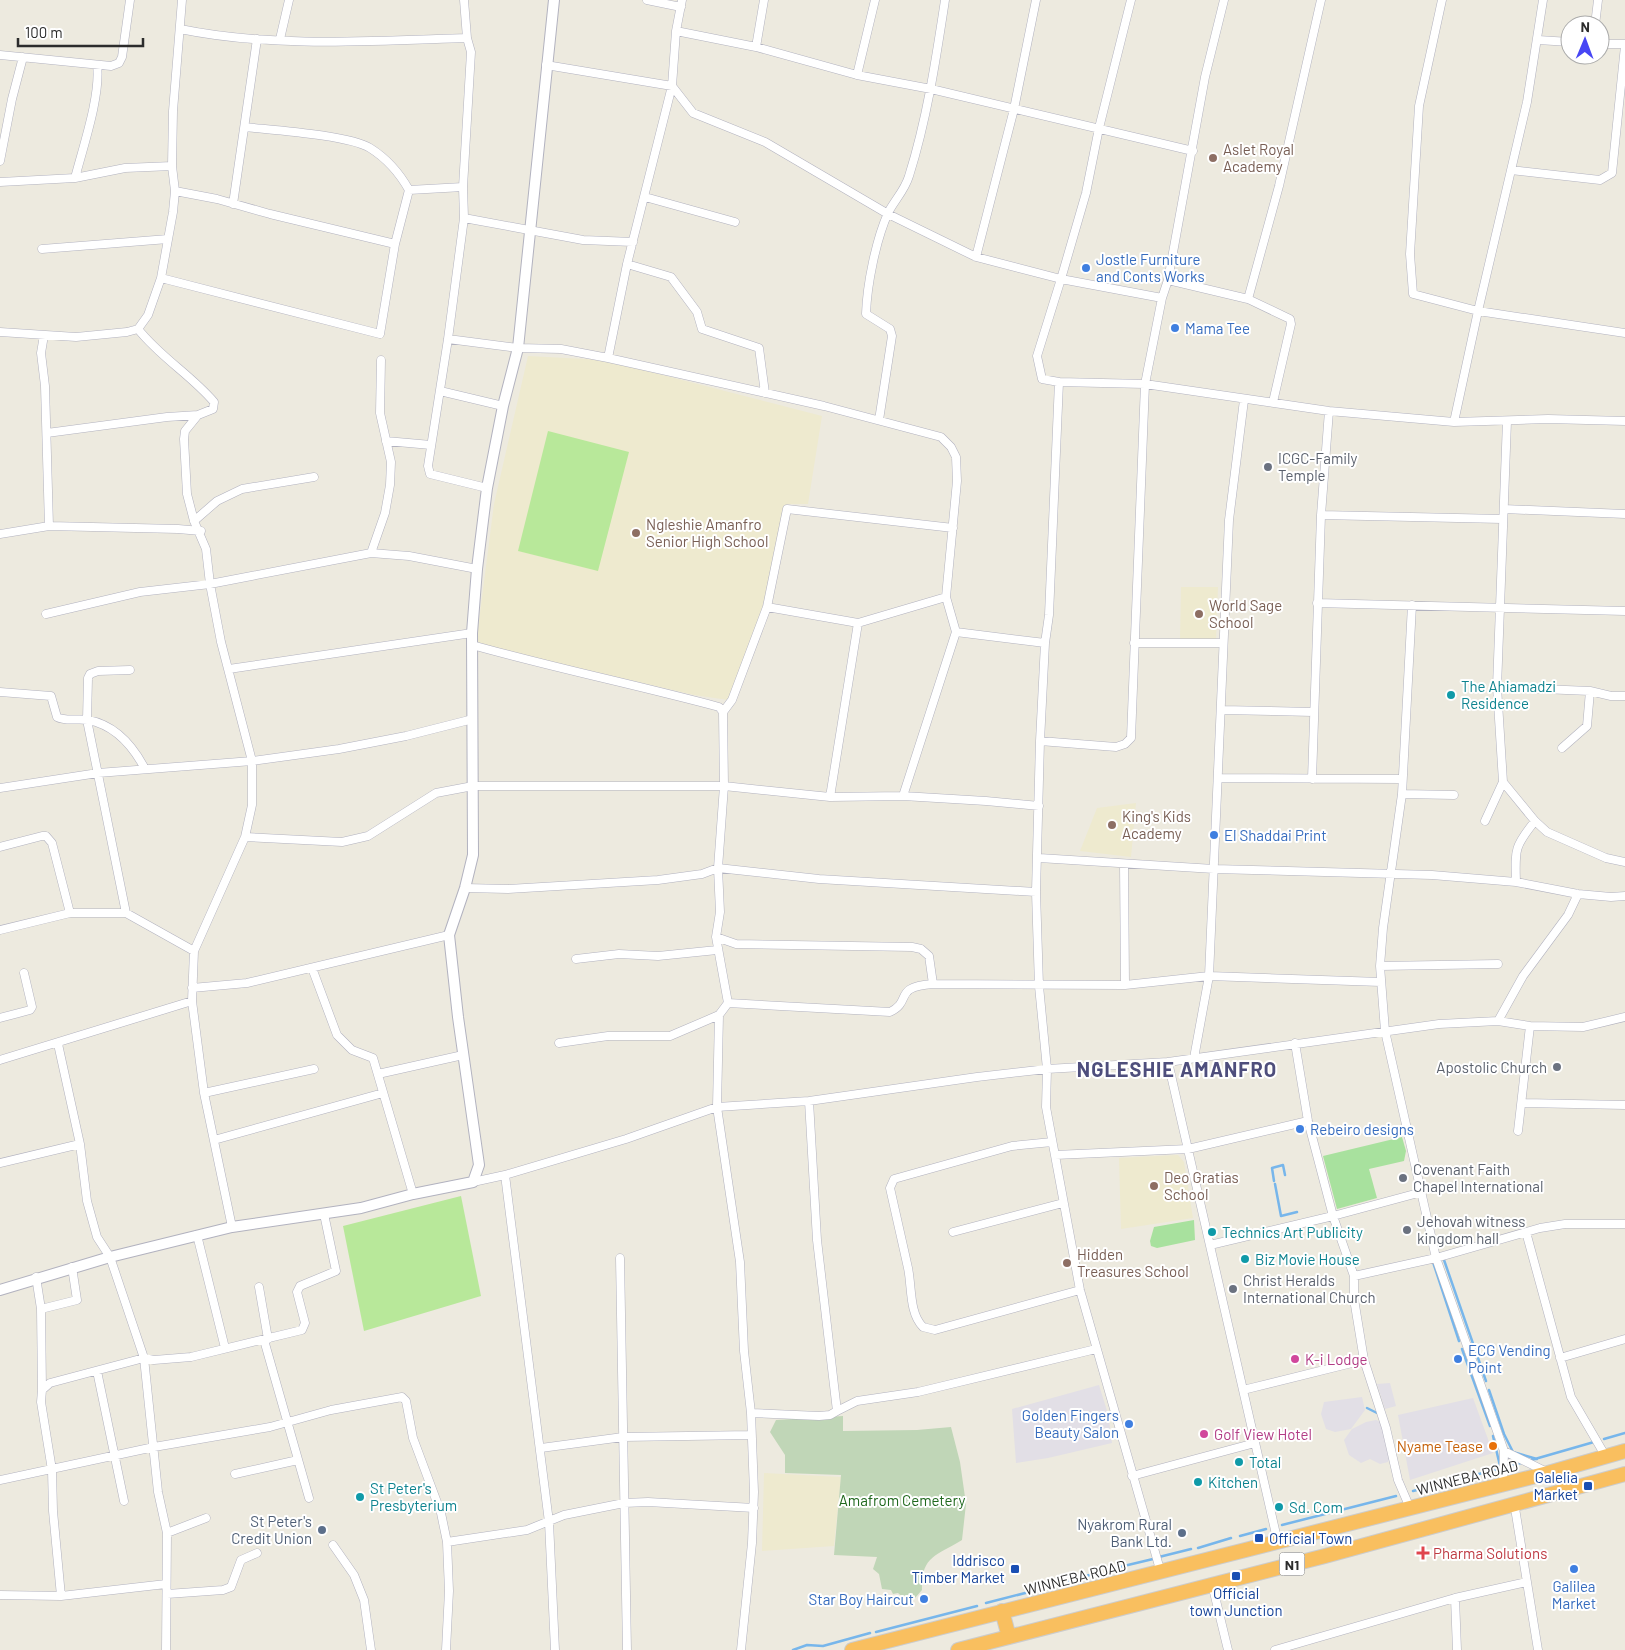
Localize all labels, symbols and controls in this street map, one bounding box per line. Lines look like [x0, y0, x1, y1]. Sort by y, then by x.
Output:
scale bar [18, 15, 142, 47]
north arrow [1560, 15, 1610, 65]
text: N [1580, 18, 1590, 35]
text: 100 m [25, 23, 63, 41]
place label: Aslet Royal Academy [1223, 140, 1294, 175]
marker: Aslet Royal Academy [1207, 152, 1219, 164]
place label: Jostle Furniture and Conts Works [1096, 250, 1205, 285]
marker: Jostle Furniture and Conts Works [1080, 262, 1092, 274]
place label: Mama Tee [1185, 319, 1250, 337]
marker: Mama Tee [1169, 322, 1181, 334]
place label: ICGC-Family Temple [1278, 449, 1358, 484]
marker: ICGC-Family Temple [1262, 461, 1274, 473]
place label: Ngleshie Amanfro Senior High School [646, 515, 768, 550]
marker: Ngleshie Amanfro Senior High School [630, 527, 642, 539]
place label: World Sage School [1209, 596, 1282, 631]
marker: World Sage School [1193, 608, 1205, 620]
place label: The Ahiamadzi Residence [1461, 677, 1556, 712]
marker: The Ahiamadzi Residence [1445, 689, 1457, 701]
place label: King's Kids Academy [1122, 807, 1191, 842]
marker: King's Kids Academy [1106, 819, 1118, 831]
place label: El Shaddai Print [1224, 826, 1327, 844]
marker: El Shaddai Print [1208, 829, 1220, 841]
district label: NGLESHIE AMANFRO [1077, 1057, 1277, 1081]
place label: Apostolic Church [1436, 1058, 1547, 1076]
marker: Apostolic Church [1551, 1061, 1563, 1073]
place label: Rebeiro designs [1310, 1120, 1414, 1138]
marker: Rebeiro designs [1294, 1123, 1306, 1135]
place label: Covenant Faith Chapel International [1413, 1160, 1544, 1195]
place label: Deo Gratias School [1164, 1168, 1239, 1203]
marker: Covenant Faith Chapel International [1397, 1172, 1409, 1184]
marker: Deo Gratias School [1148, 1180, 1160, 1192]
place label: Jehovah witness kingdom hall [1417, 1212, 1525, 1247]
place label: Technics Art Publicity [1222, 1223, 1363, 1241]
marker: Jehovah witness kingdom hall [1401, 1224, 1413, 1236]
marker: Technics Art Publicity [1206, 1226, 1218, 1238]
place label: Hidden Treasures School [1077, 1245, 1189, 1280]
place label: Biz Movie House [1255, 1250, 1360, 1268]
marker: Biz Movie House [1239, 1253, 1251, 1265]
marker: Hidden Treasures School [1061, 1257, 1073, 1269]
place label: Christ Heralds International Church [1243, 1271, 1376, 1306]
marker: Christ Heralds International Church [1227, 1283, 1239, 1295]
place label: ECG Vending Point [1468, 1341, 1551, 1376]
place label: K-i Lodge [1305, 1350, 1368, 1368]
marker: K-i Lodge [1289, 1353, 1301, 1365]
marker: ECG Vending Point [1452, 1353, 1464, 1365]
place label: Golden Fingers Beauty Salon [1022, 1406, 1119, 1441]
marker: Golden Fingers Beauty Salon [1123, 1418, 1135, 1430]
place label: Golf View Hotel [1214, 1425, 1312, 1443]
marker: Golf View Hotel [1198, 1428, 1210, 1440]
place label: Nyame Tease [1397, 1437, 1483, 1455]
marker: Nyame Tease [1487, 1440, 1499, 1452]
place label: Total [1249, 1453, 1281, 1471]
marker: Total [1233, 1456, 1245, 1468]
street label: WINNEBA ROAD [1414, 1456, 1520, 1498]
place label: Galelia Market [1534, 1468, 1578, 1503]
place label: Kitchen [1208, 1473, 1258, 1491]
marker: Kitchen [1192, 1476, 1204, 1488]
place label: St Peter's Presbyterium [370, 1479, 457, 1514]
marker: Galelia Market [1582, 1480, 1594, 1492]
marker: St Peter's Presbyterium [354, 1491, 366, 1503]
park label: Amafrom Cemetery [839, 1491, 965, 1509]
place label: Sd. Com [1289, 1498, 1343, 1516]
marker: Sd. Com [1273, 1501, 1285, 1513]
place label: St Peter's Credit Union [231, 1512, 312, 1547]
place label: Nyakrom Rural Bank Ltd. [1077, 1515, 1172, 1550]
marker: St Peter's Credit Union [316, 1524, 328, 1536]
marker: Nyakrom Rural Bank Ltd. [1176, 1527, 1188, 1539]
place label: Official Town [1269, 1529, 1352, 1547]
marker: Official Town [1253, 1532, 1265, 1544]
place label: Pharma Solutions [1433, 1544, 1547, 1562]
marker: Pharma Solutions [1417, 1547, 1429, 1559]
place label: Iddrisco Timber Market [911, 1551, 1005, 1586]
road number: N1 [1280, 1552, 1304, 1576]
street label: WINNEBA ROAD [1022, 1556, 1128, 1598]
marker: Iddrisco Timber Market [1009, 1563, 1021, 1575]
marker: Galilea Market [1568, 1563, 1580, 1575]
marker: Official town Junction [1230, 1570, 1242, 1582]
place label: Galilea Market [1552, 1577, 1596, 1612]
place label: Official town Junction [1189, 1584, 1283, 1619]
place label: Star Boy Haircut [808, 1590, 914, 1608]
marker: Star Boy Haircut [918, 1593, 930, 1605]

